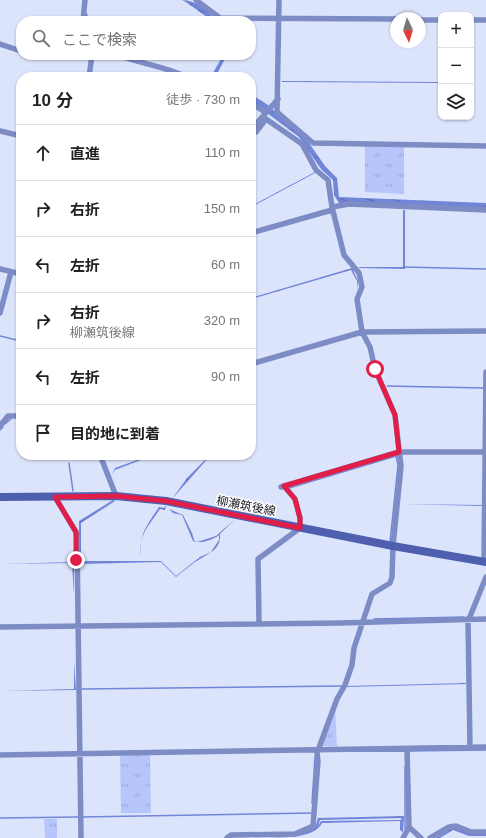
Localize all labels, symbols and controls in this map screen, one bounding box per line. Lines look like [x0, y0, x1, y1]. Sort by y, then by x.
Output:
north arrow [390, 12, 426, 48]
map controls [438, 12, 474, 120]
button: + [438, 12, 474, 48]
search box [16, 16, 256, 60]
icon: search [30, 27, 52, 49]
text: ここで検索 [62, 31, 137, 48]
button: − [438, 48, 474, 84]
button: layers [438, 84, 474, 120]
text: 10 分 [32, 91, 73, 110]
text: 徒歩 · 730 m [166, 92, 240, 107]
icon: ahead [32, 142, 54, 164]
text: 直進 [70, 145, 100, 162]
text: 110 m [205, 145, 240, 160]
icon: right [32, 198, 54, 220]
text: 右折 [70, 201, 100, 218]
text: 150 m [204, 201, 240, 216]
icon: left [32, 254, 54, 276]
text: 左折 [70, 257, 100, 274]
text: 60 m [211, 257, 240, 272]
text: 右折 [70, 304, 100, 321]
icon: right [32, 310, 54, 332]
text: 320 m [204, 313, 240, 328]
text: 柳瀬筑後線 [70, 325, 135, 340]
route start [366, 360, 384, 378]
icon: left [32, 366, 54, 388]
text: 左折 [70, 369, 100, 386]
text: 90 m [211, 369, 240, 384]
icon: arrive [32, 422, 54, 444]
text: 目的地に到着 [70, 425, 160, 442]
street label: 柳瀬筑後線 [215, 493, 277, 519]
route end [67, 551, 85, 569]

